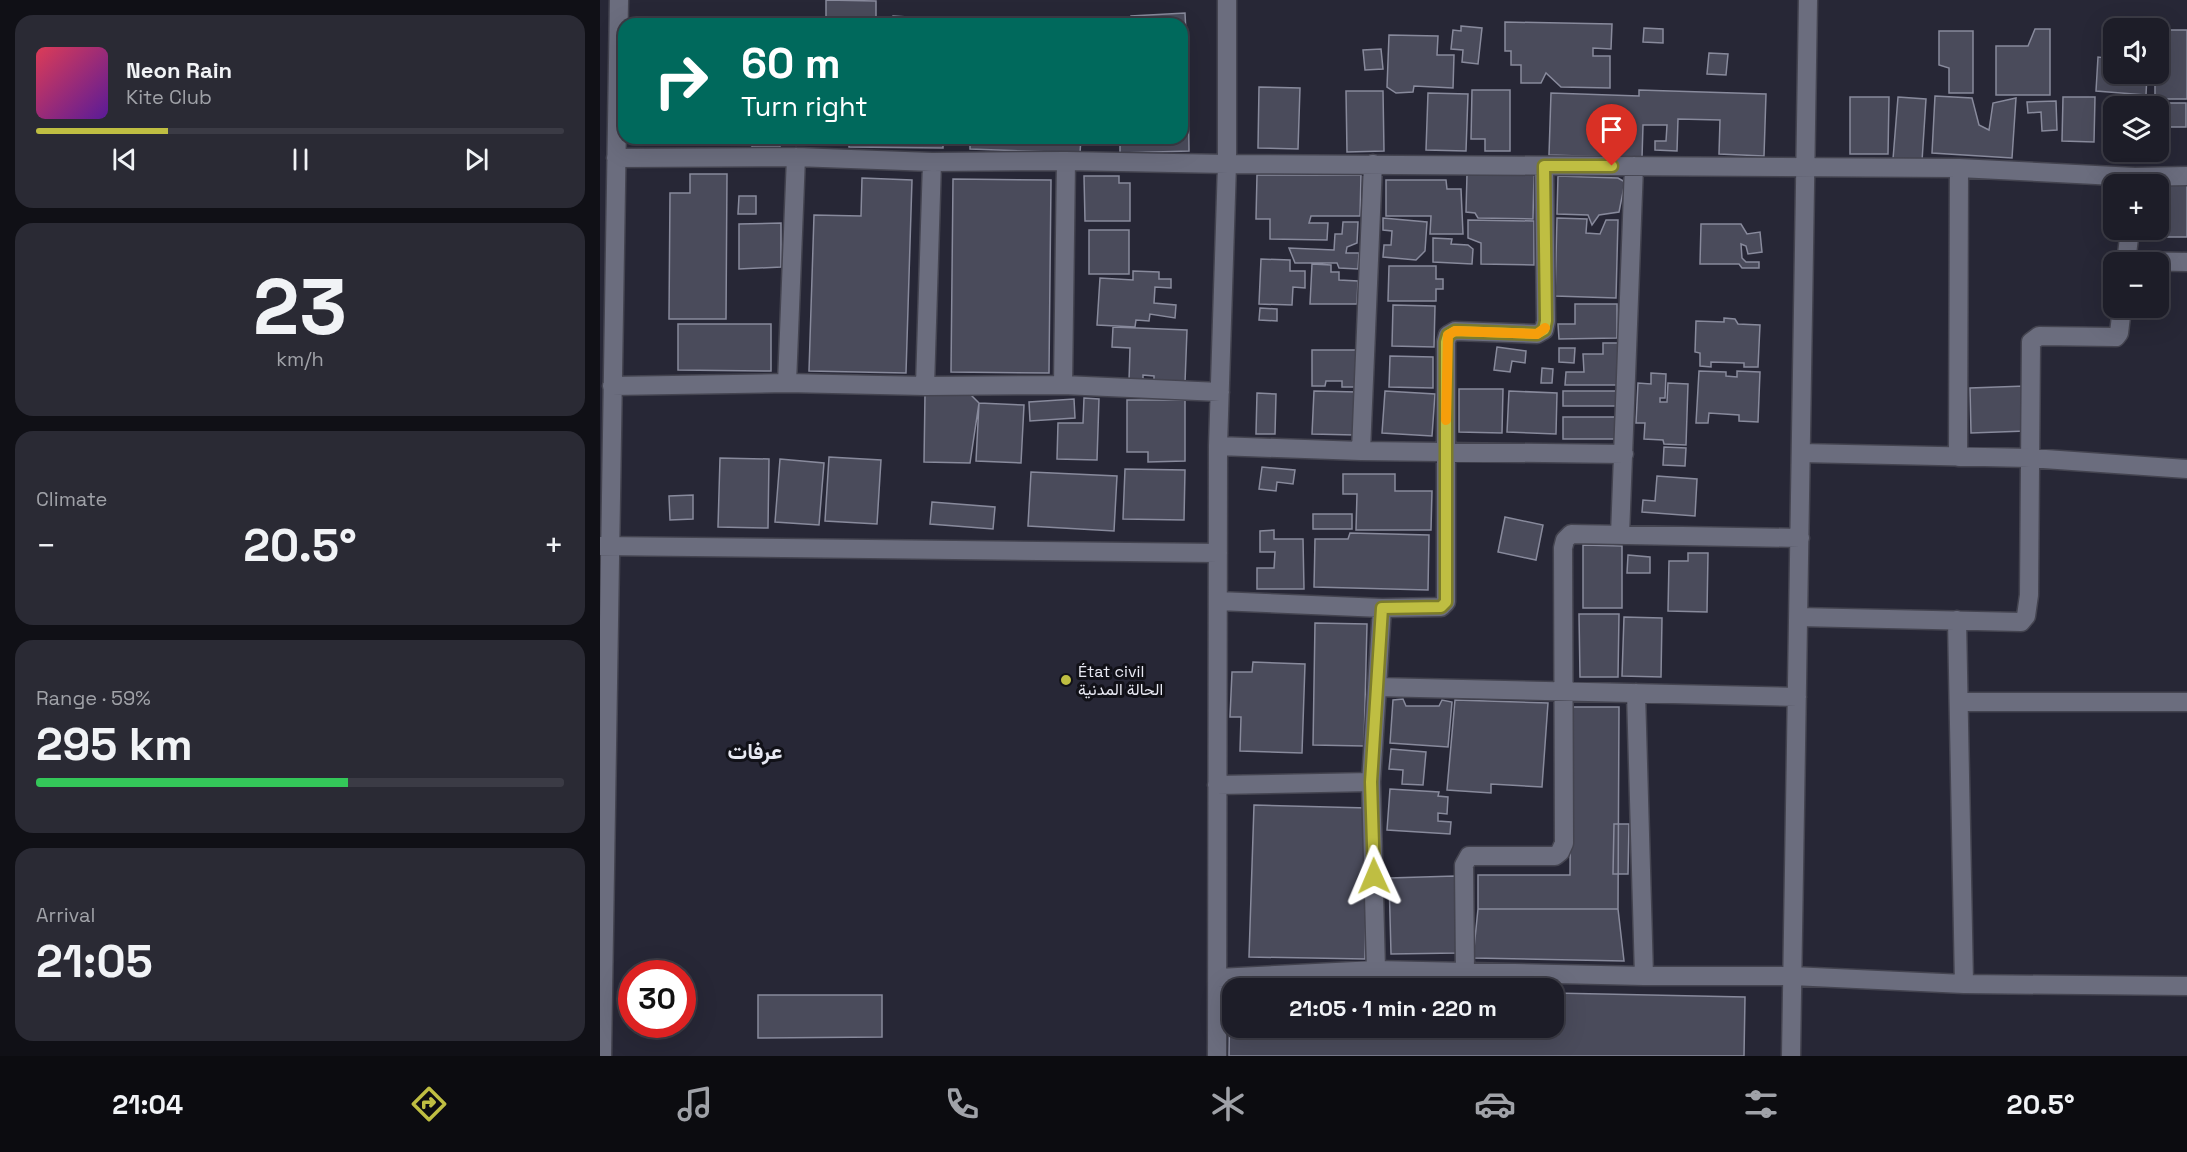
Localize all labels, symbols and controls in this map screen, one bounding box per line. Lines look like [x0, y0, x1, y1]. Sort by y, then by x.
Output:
map controls [2103, 18, 2169, 318]
button: sound [2103, 18, 2169, 84]
text: 60 m [741, 37, 841, 90]
icon: right [642, 42, 720, 120]
text: Neon Rain [126, 56, 232, 84]
text: Kite Club [126, 84, 212, 110]
text: Turn right [741, 89, 868, 124]
button: layers [2103, 96, 2169, 162]
pin [1586, 104, 1637, 166]
icon: arrive [1595, 113, 1628, 146]
icon: previous [108, 143, 141, 176]
icon: pause [284, 143, 317, 176]
icon: next [460, 143, 493, 176]
button: + [2103, 174, 2169, 240]
button: − [2103, 252, 2169, 318]
text: 23 [253, 257, 347, 357]
text: km/h [276, 346, 324, 372]
text: Climate [36, 486, 107, 512]
text: 20.5° [243, 517, 357, 574]
text: − [36, 525, 56, 567]
text: + [544, 525, 564, 567]
place label: État civil الحالة المدنية [1078, 661, 1163, 700]
marker: État civil الحالة المدنية [1059, 673, 1073, 687]
text: Range · 59% [36, 685, 151, 711]
text: 295 km [36, 716, 193, 773]
district label: عرفات [728, 737, 782, 765]
position arrow [1342, 844, 1406, 908]
text: Arrival [36, 902, 95, 928]
text: 21:05 [36, 933, 153, 990]
speed limit sign: 30 [618, 960, 696, 1038]
text: 21:05 · 1 min · 220 m [1289, 994, 1497, 1022]
icon: directions [408, 1083, 450, 1125]
icon: music [674, 1083, 716, 1125]
icon: phone [941, 1083, 983, 1125]
icon: climate [1207, 1083, 1249, 1125]
icon: car [1474, 1083, 1516, 1125]
icon: filters [1740, 1083, 1782, 1125]
text: 21:04 [112, 1087, 183, 1122]
text: 20.5° [2007, 1087, 2075, 1122]

